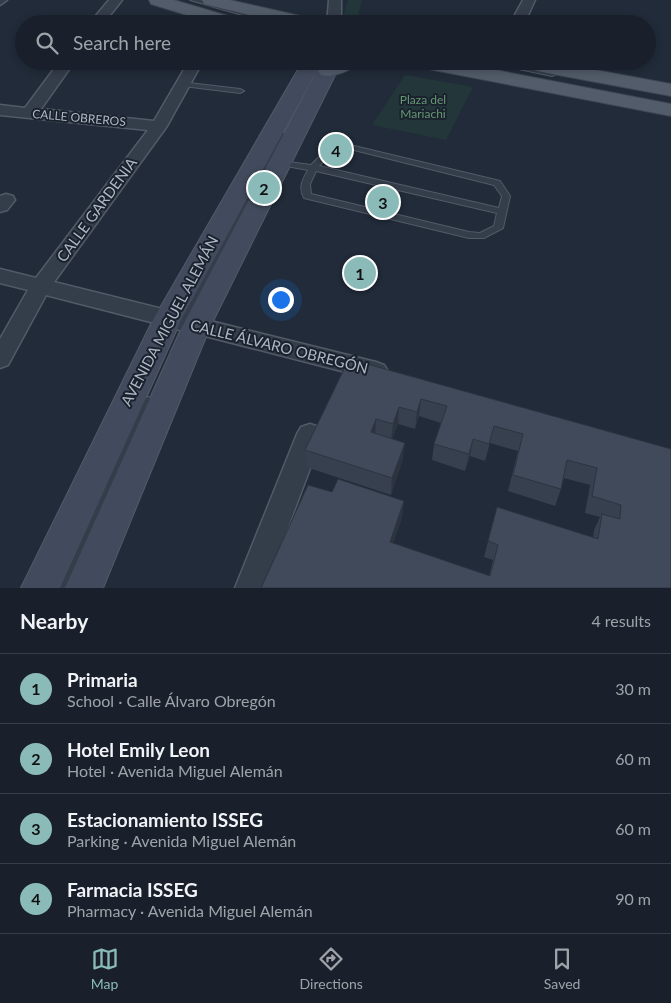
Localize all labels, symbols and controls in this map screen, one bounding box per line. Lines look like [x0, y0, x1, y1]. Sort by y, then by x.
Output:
search box [15, 15, 656, 70]
icon: search [33, 29, 61, 57]
text: Search here [73, 31, 171, 54]
park label: Plaza del Mariachi [400, 92, 446, 121]
street label: CALLE OBREROS [32, 106, 126, 129]
pin: 4 [320, 131, 352, 169]
street label: CALLE GARDENIA [52, 153, 141, 265]
pin: 2 [248, 169, 280, 207]
pin: 3 [367, 183, 399, 221]
street label: AVENIDA MIGUEL ALEMÁN [117, 232, 222, 409]
pin: 1 [344, 254, 376, 292]
your location [268, 287, 294, 313]
street label: CALLE ÁLVARO OBREGÓN [188, 315, 370, 377]
text: Nearby [20, 608, 88, 633]
text: 4 results [591, 611, 651, 630]
text: Primaria [67, 668, 138, 691]
text: 1 [31, 679, 41, 698]
text: 30 m [615, 679, 651, 698]
text: School · Calle Álvaro Obregón [67, 691, 276, 710]
text: Hotel Emily Leon [67, 738, 210, 761]
text: 2 [31, 749, 41, 768]
text: 60 m [615, 749, 651, 768]
text: Hotel · Avenida Miguel Alemán [67, 761, 283, 780]
text: Estacionamiento ISSEG [67, 808, 263, 831]
text: 3 [31, 819, 41, 838]
text: 60 m [615, 819, 651, 838]
text: Parking · Avenida Miguel Alemán [67, 831, 296, 850]
text: Farmacia ISSEG [67, 878, 198, 901]
text: 4 [31, 889, 41, 908]
text: 90 m [615, 889, 651, 908]
text: Pharmacy · Avenida Miguel Alemán [67, 901, 313, 920]
tab: Map [91, 945, 119, 992]
tab: Directions [300, 945, 363, 992]
tab: Saved [544, 945, 580, 992]

